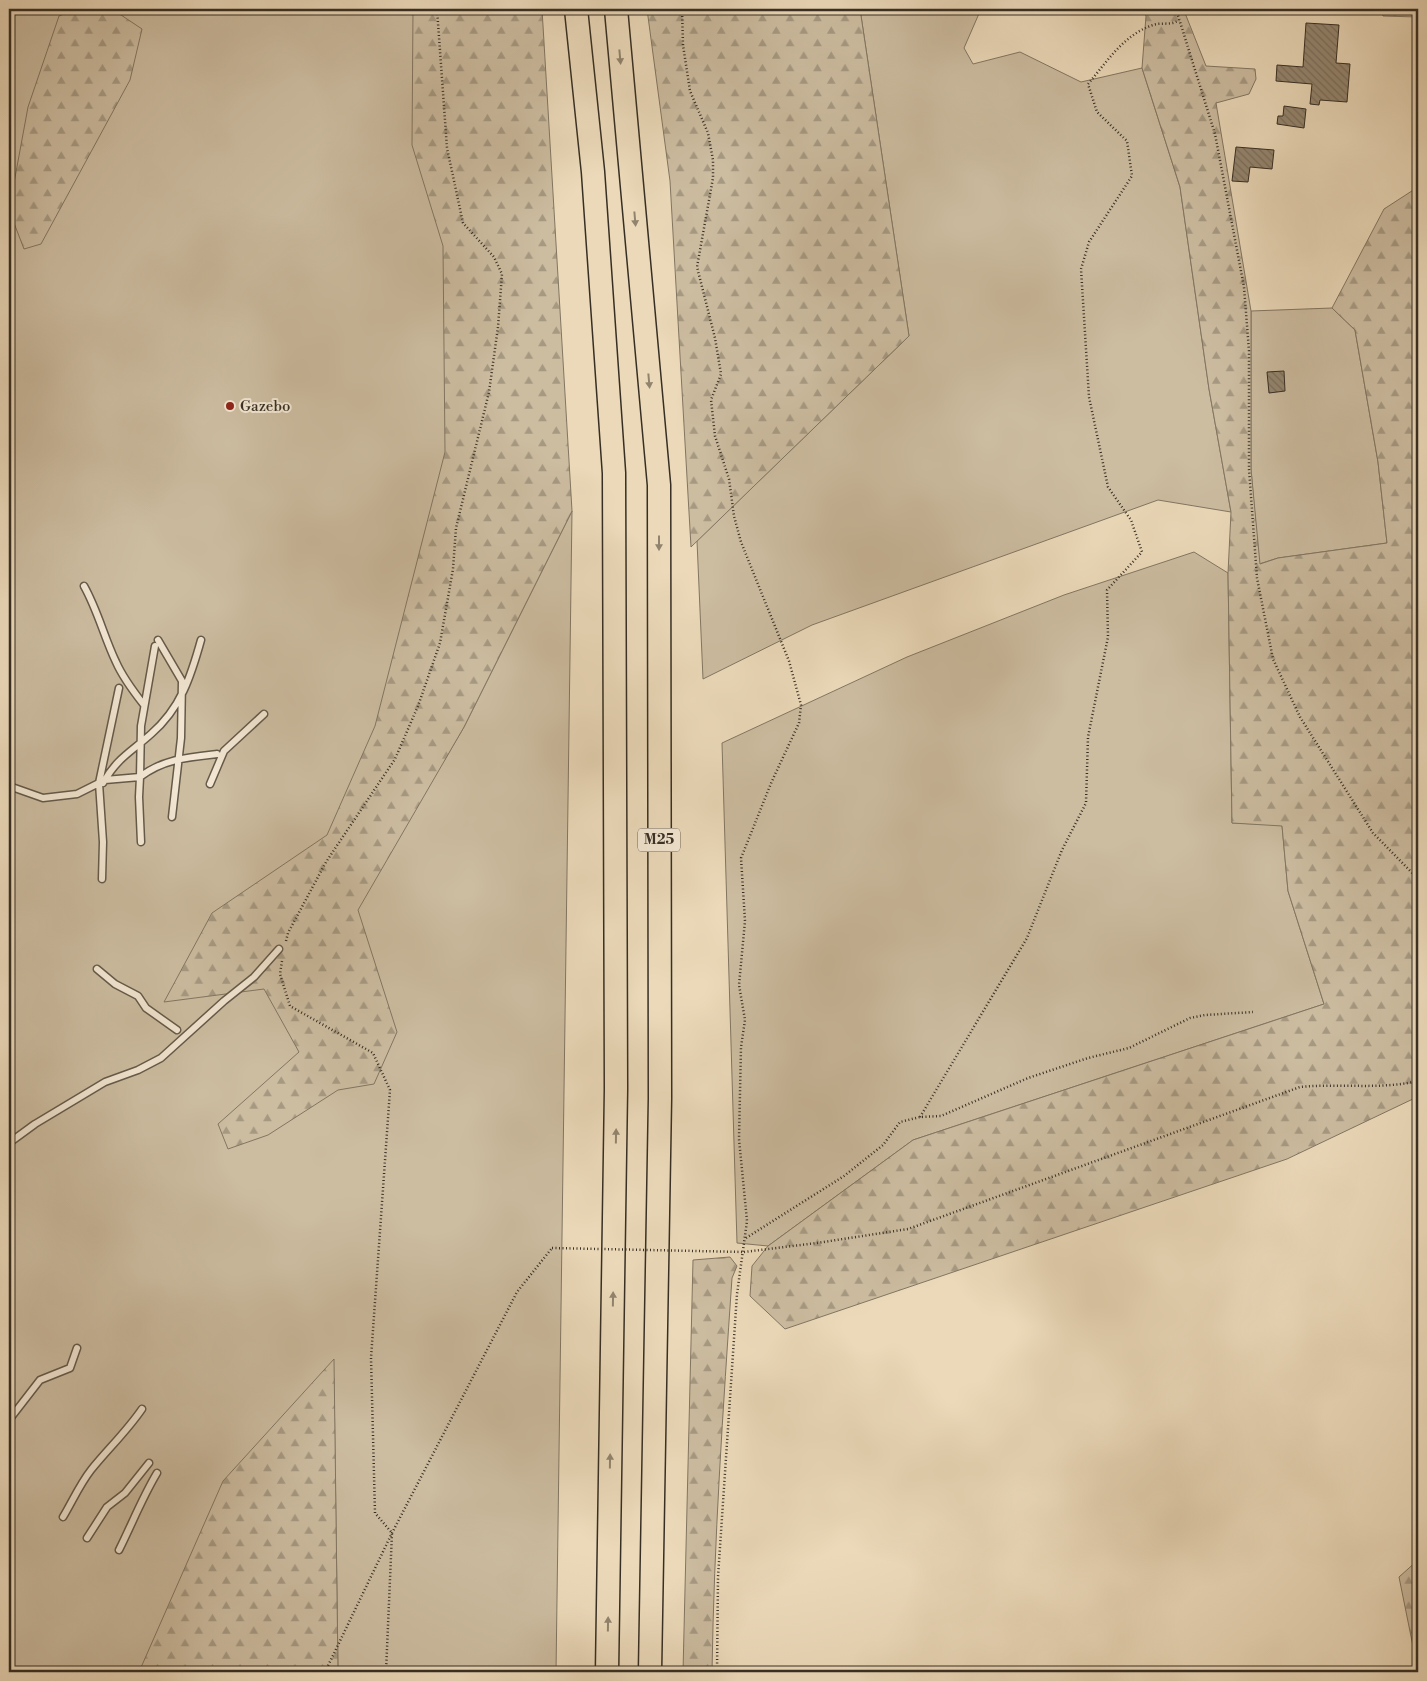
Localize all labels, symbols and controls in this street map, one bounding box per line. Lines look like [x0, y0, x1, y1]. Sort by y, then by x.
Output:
one-way arrow [616, 50, 624, 66]
one-way arrow [631, 211, 639, 227]
one-way arrow [646, 373, 654, 389]
place label: Gazebo [240, 397, 290, 416]
marker: Gazebo [224, 400, 236, 412]
one-way arrow [655, 535, 663, 551]
road number: M25 [638, 828, 680, 852]
one-way arrow [612, 1128, 620, 1144]
one-way arrow [609, 1290, 617, 1306]
one-way arrow [607, 1453, 615, 1469]
one-way arrow [604, 1615, 612, 1631]

